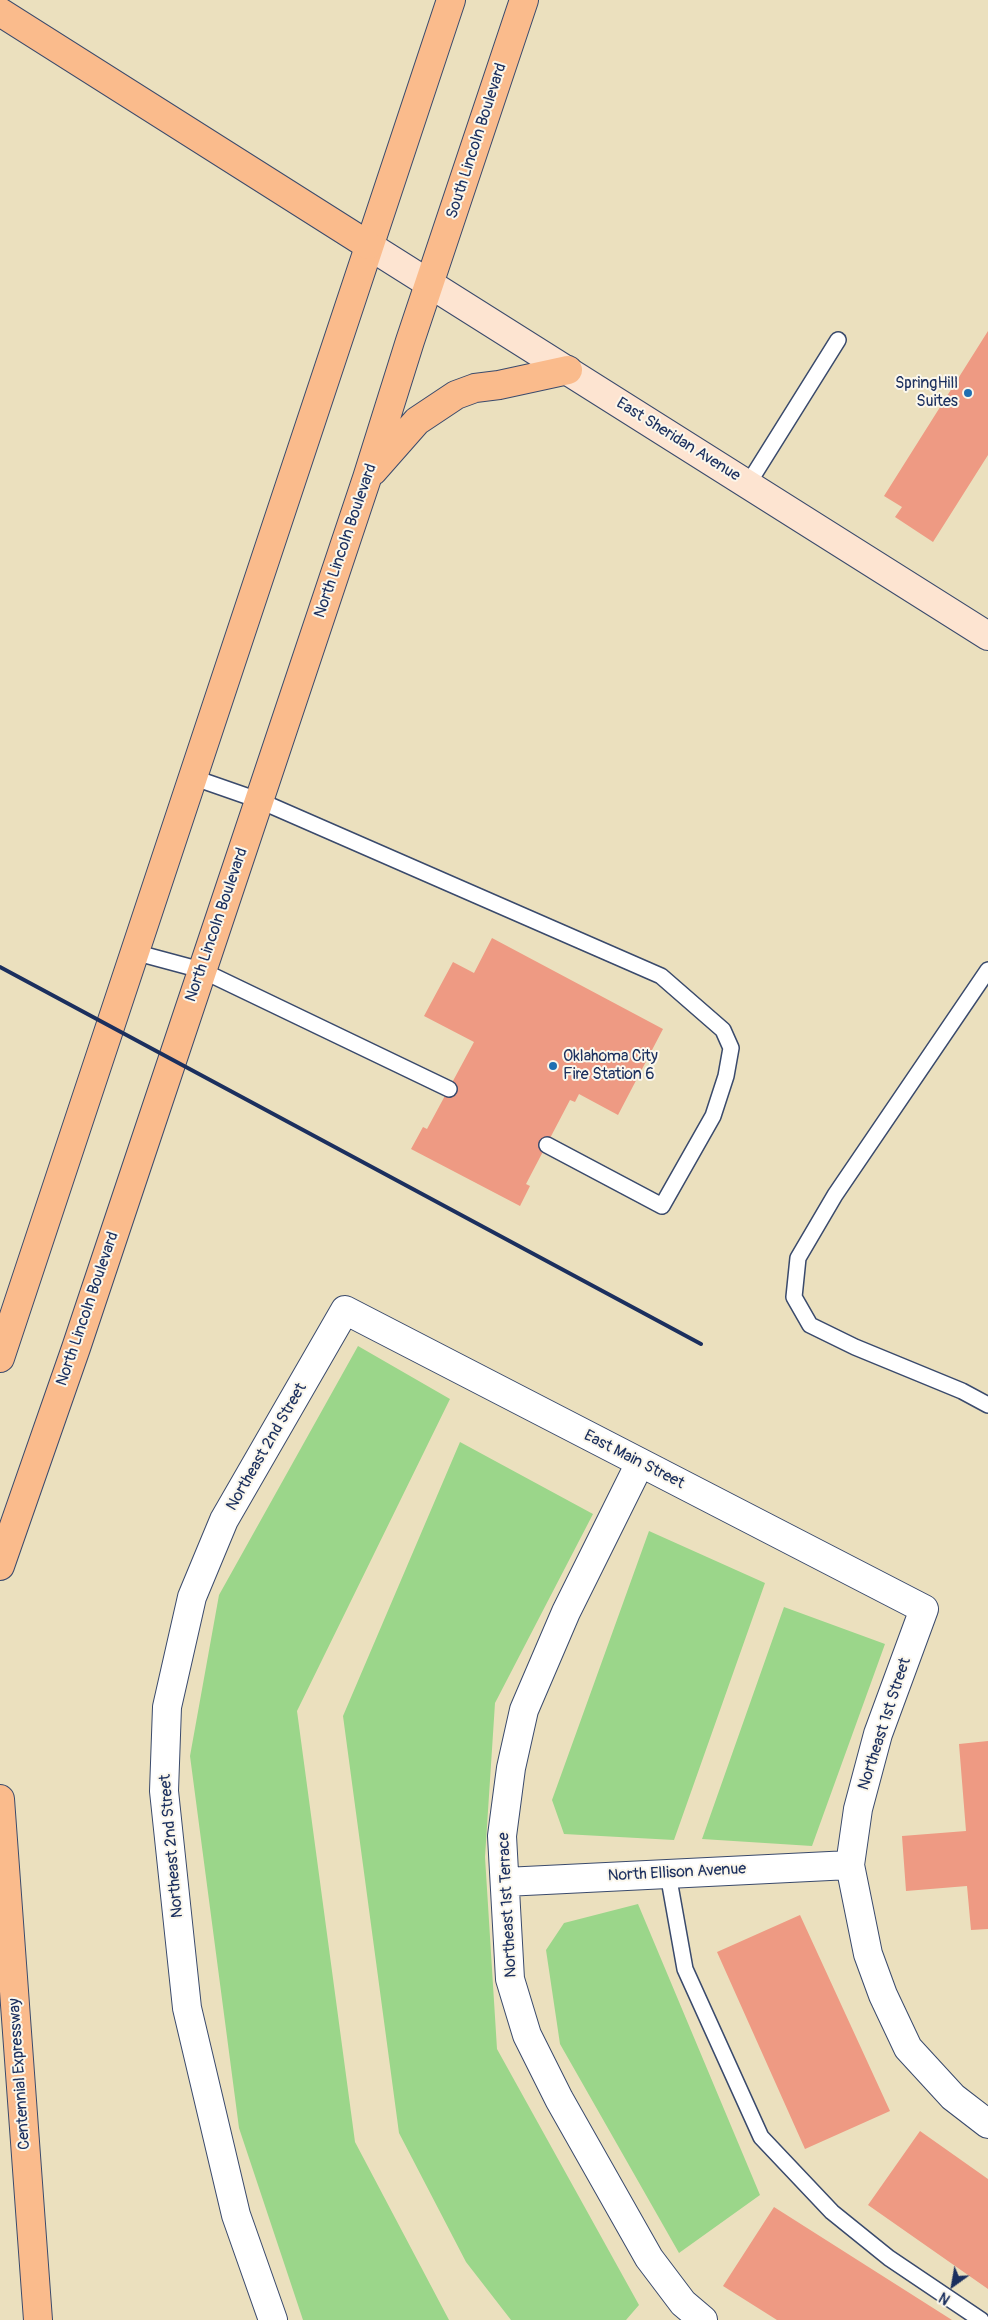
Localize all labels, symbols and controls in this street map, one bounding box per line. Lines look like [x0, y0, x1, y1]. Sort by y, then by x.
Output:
street label: South Lincoln Boulevard [443, 61, 511, 221]
place label: SpringHill Suites [895, 374, 958, 412]
marker: SpringHill Suites [962, 387, 974, 399]
street label: East Sheridan Avenue [612, 394, 744, 486]
street label: North Lincoln Boulevard [311, 461, 381, 621]
street label: North Lincoln Boulevard [182, 845, 252, 1005]
place label: Oklahoma City Fire Station 6 [563, 1047, 658, 1085]
marker: Oklahoma City Fire Station 6 [547, 1060, 559, 1072]
street label: North Lincoln Boulevard [53, 1229, 123, 1389]
street label: Northeast 2nd Street [223, 1380, 311, 1514]
street label: East Main Street [580, 1426, 688, 1494]
street label: Northeast 1st Street [855, 1655, 915, 1793]
street label: Northeast 2nd Street [156, 1773, 188, 1919]
street label: Northeast 1st Terrace [495, 1832, 521, 1978]
street label: North Ellison Avenue [607, 1860, 747, 1886]
street label: Centennial Expressway [5, 1998, 35, 2150]
north arrow [928, 2260, 978, 2310]
text: N [936, 2288, 953, 2308]

